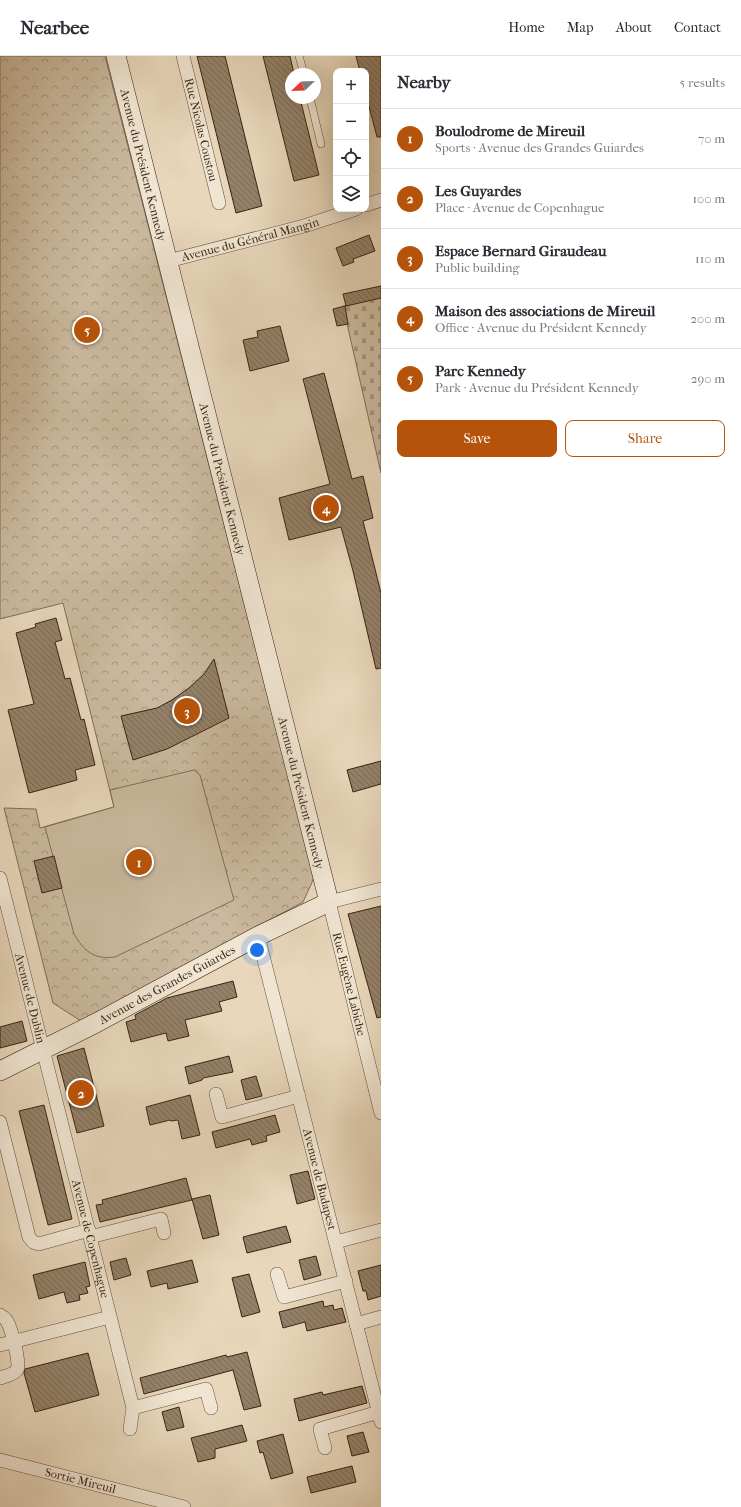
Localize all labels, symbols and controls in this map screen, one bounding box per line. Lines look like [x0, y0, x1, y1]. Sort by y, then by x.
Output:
text: Nearbee [20, 17, 89, 39]
text: Home [508, 19, 545, 36]
text: Map [567, 19, 594, 36]
text: About [616, 19, 652, 36]
text: Contact [674, 19, 721, 36]
north arrow [285, 68, 321, 104]
map controls [333, 68, 369, 212]
button: + [333, 68, 369, 104]
text: Nearby [397, 72, 451, 92]
text: 5 results [680, 75, 725, 90]
street label: Rue Nicolas Coustou [182, 77, 221, 183]
street label: Avenue du Président Kennedy [117, 86, 169, 243]
button: − [333, 104, 369, 140]
text: Boulodrome de Mireuil [435, 122, 585, 140]
text: 1 [408, 131, 412, 146]
text: 70 m [698, 131, 725, 146]
button: locate [333, 140, 369, 176]
text: Sports · Avenue des Grandes Guiardes [435, 140, 644, 155]
button: layers [333, 176, 369, 212]
text: Les Guyardes [435, 182, 521, 200]
text: 2 [407, 191, 413, 206]
text: 100 m [692, 191, 725, 206]
text: Place · Avenue de Copenhague [435, 200, 604, 215]
street label: Avenue du Général Mangin [179, 215, 321, 264]
text: Espace Bernard Giraudeau [435, 242, 607, 260]
text: 3 [407, 251, 413, 266]
text: 110 m [695, 251, 725, 266]
text: Public building [435, 260, 520, 275]
text: Maison des associations de Mireuil [435, 302, 655, 320]
text: 4 [406, 311, 414, 326]
text: 200 m [690, 311, 725, 326]
pin: 5 [74, 315, 100, 345]
text: Office · Avenue du Président Kennedy [435, 320, 647, 335]
text: Parc Kennedy [435, 362, 526, 380]
text: 5 [407, 371, 413, 386]
text: 290 m [691, 371, 725, 386]
text: Park · Avenue du Président Kennedy [435, 380, 639, 395]
street label: Avenue du Président Kennedy [196, 400, 248, 557]
button: Save [397, 420, 557, 457]
button: Share [565, 420, 725, 457]
pin: 4 [313, 493, 339, 523]
pin: 3 [174, 696, 200, 726]
street label: Avenue du Président Kennedy [275, 714, 327, 871]
pin: 1 [126, 847, 152, 877]
street label: Rue Eugène Labiche [330, 931, 369, 1037]
your location [247, 940, 267, 960]
street label: Avenue des Grandes Guiardes [96, 942, 238, 1028]
street label: Avenue de Dublin [12, 951, 48, 1045]
pin: 2 [68, 1078, 94, 1108]
street label: Avenue de Budapest [300, 1126, 339, 1232]
street label: Avenue de Copenhague [69, 1177, 112, 1300]
street label: Sortie Mireuil [43, 1465, 118, 1497]

